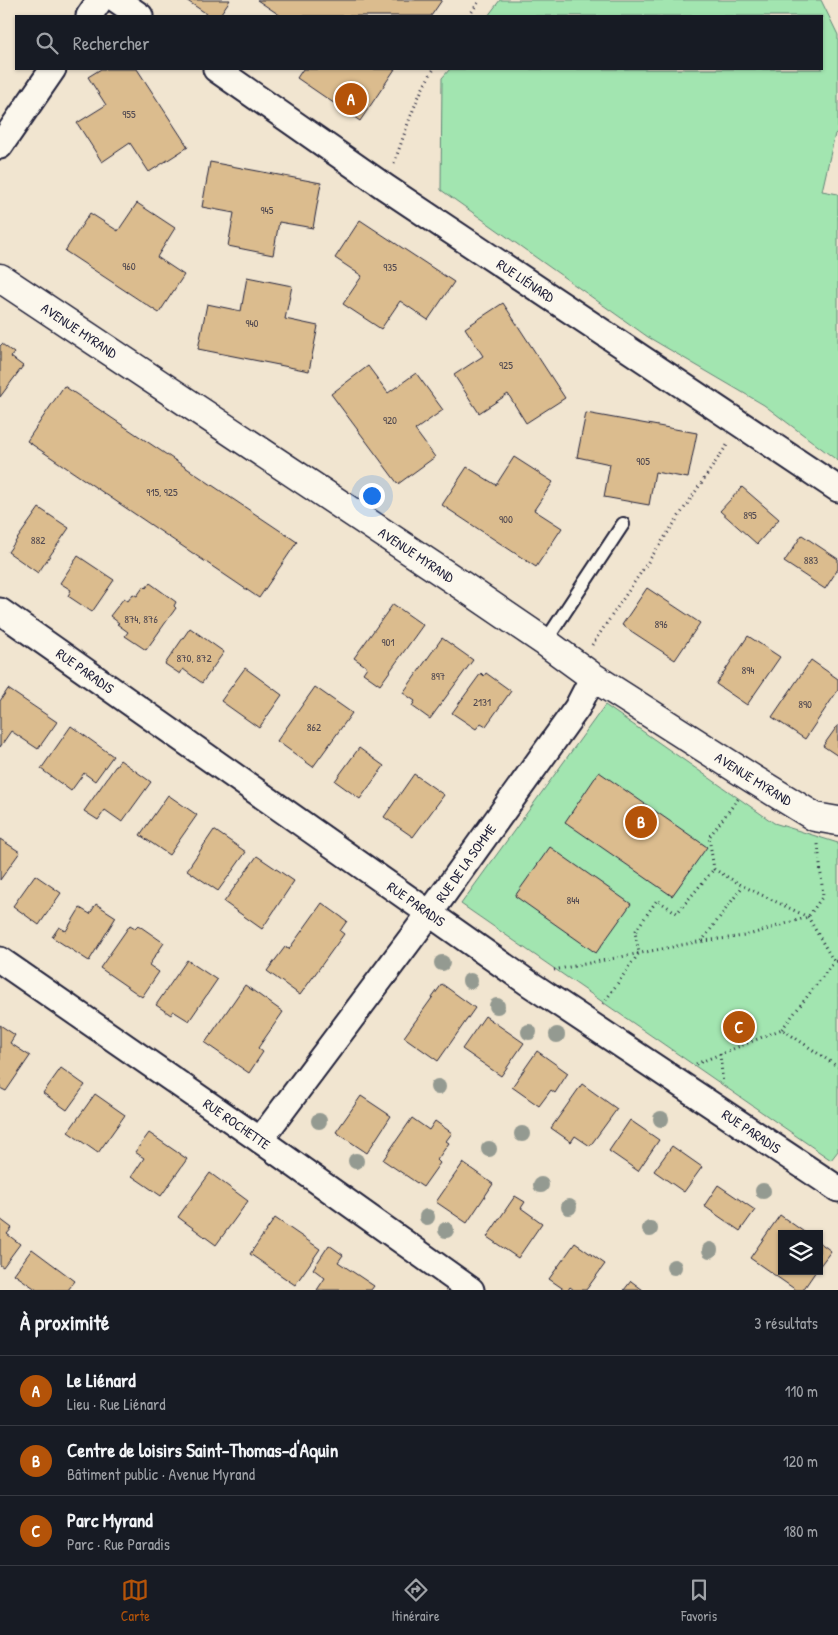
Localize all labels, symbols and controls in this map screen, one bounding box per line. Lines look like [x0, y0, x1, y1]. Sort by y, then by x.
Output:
search box [15, 15, 823, 70]
icon: search [33, 29, 61, 57]
text: Rechercher [73, 30, 150, 56]
pin: A [335, 80, 367, 118]
house number: 955 [122, 107, 136, 121]
house number: 945 [261, 203, 274, 217]
street label: RUE LIÉNARD [493, 254, 559, 307]
house number: 960 [122, 259, 136, 273]
house number: 935 [383, 260, 397, 274]
street label: AVENUE MYRAND [38, 298, 121, 362]
house number: 940 [245, 316, 259, 330]
house number: 925 [499, 358, 513, 372]
house number: 920 [383, 413, 397, 427]
house number: 905 [636, 454, 650, 468]
your location [359, 483, 385, 509]
house number: 915, 925 [146, 485, 178, 499]
house number: 895 [743, 508, 757, 522]
house number: 900 [499, 512, 513, 526]
street label: AVENUE MYRAND [375, 522, 459, 587]
house number: 882 [31, 533, 45, 547]
house number: 883 [804, 553, 818, 567]
house number: 874, 876 [124, 612, 158, 626]
house number: 896 [654, 617, 668, 631]
house number: 901 [382, 635, 394, 649]
street label: RUE PARADIS [53, 644, 119, 698]
house number: 870, 872 [176, 651, 212, 665]
house number: 894 [742, 663, 754, 677]
house number: 897 [431, 669, 445, 683]
house number: 2131 [473, 695, 491, 709]
house number: 890 [798, 697, 812, 711]
house number: 862 [307, 720, 321, 734]
street label: AVENUE MYRAND [712, 747, 796, 810]
pin: B [625, 803, 657, 841]
street label: RUE DE LA SOMME [431, 820, 500, 906]
street label: RUE PARADIS [384, 877, 450, 931]
house number: 844 [566, 893, 580, 907]
pin: C [723, 1008, 755, 1046]
street label: RUE ROCHETTE [200, 1094, 274, 1153]
street label: RUE PARADIS [719, 1105, 785, 1158]
map controls [778, 1230, 823, 1275]
button: layers [778, 1230, 823, 1275]
text: À proximité [20, 1308, 109, 1337]
text: 3 résultats [754, 1312, 818, 1334]
text: Le Liénard [67, 1367, 136, 1393]
text: A [32, 1380, 40, 1402]
text: 110 m [785, 1380, 818, 1402]
text: Lieu · Rue Liénard [67, 1393, 165, 1415]
text: Centre de loisirs Saint-Thomas-d'Aquin [67, 1437, 338, 1463]
text: B [32, 1450, 40, 1472]
text: 120 m [783, 1450, 818, 1472]
text: Bâtiment public · Avenue Myrand [67, 1463, 255, 1485]
text: Parc Myrand [67, 1507, 153, 1533]
text: C [32, 1520, 40, 1542]
text: 180 m [784, 1520, 818, 1542]
text: Parc · Rue Paradis [67, 1533, 170, 1555]
tab: Carte [121, 1576, 150, 1625]
tab: Itinéraire [391, 1576, 440, 1625]
tab: Favoris [681, 1576, 717, 1625]

